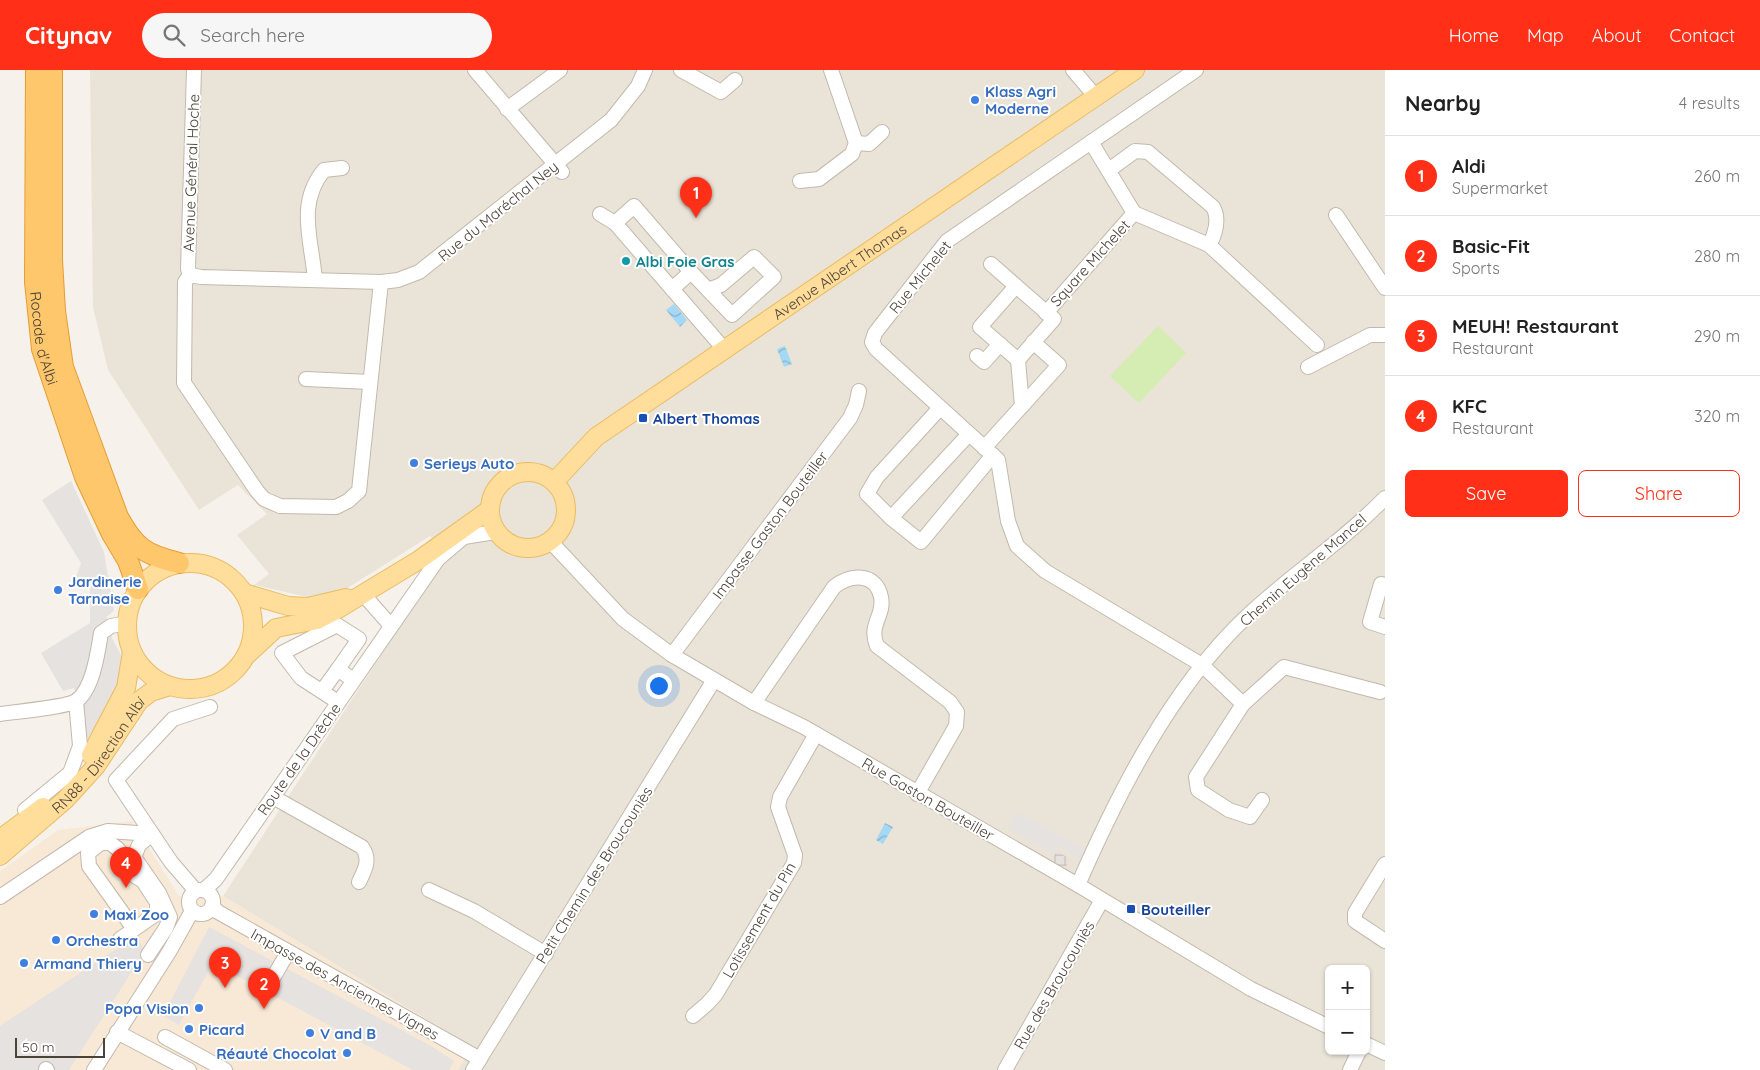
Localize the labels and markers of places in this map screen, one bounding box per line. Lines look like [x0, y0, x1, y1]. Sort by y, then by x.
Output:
place label: Klass Agri Moderne [985, 82, 1056, 118]
marker: Klass Agri Moderne [969, 94, 981, 106]
pin: 1 [680, 177, 712, 218]
place label: Albi Foie Gras [636, 252, 734, 271]
marker: Albi Foie Gras [620, 255, 632, 267]
place label: Albert Thomas [653, 409, 760, 428]
marker: Albert Thomas [637, 412, 649, 424]
place label: Serieys Auto [424, 454, 514, 473]
marker: Serieys Auto [408, 457, 420, 469]
place label: Jardinerie Tarnaise [68, 572, 142, 608]
marker: Jardinerie Tarnaise [52, 584, 64, 596]
pin: 4 [110, 847, 142, 888]
place label: Bouteiller [1141, 900, 1211, 919]
marker: Bouteiller [1125, 903, 1137, 915]
place label: Maxi Zoo [104, 905, 169, 924]
marker: Maxi Zoo [88, 908, 100, 920]
place label: Orchestra [66, 931, 138, 950]
marker: Orchestra [50, 934, 62, 946]
pin: 3 [209, 947, 241, 988]
place label: Armand Thiery [34, 954, 142, 973]
marker: Armand Thiery [18, 957, 30, 969]
pin: 2 [248, 968, 280, 1009]
place label: Popa Vision [105, 999, 189, 1018]
marker: Popa Vision [193, 1002, 205, 1014]
place label: Picard [199, 1020, 244, 1039]
marker: Picard [183, 1023, 195, 1035]
place label: V and B [320, 1024, 376, 1043]
marker: V and B [304, 1027, 316, 1039]
place label: Réauté Chocolat [216, 1044, 337, 1063]
marker: Réauté Chocolat [341, 1047, 353, 1059]

